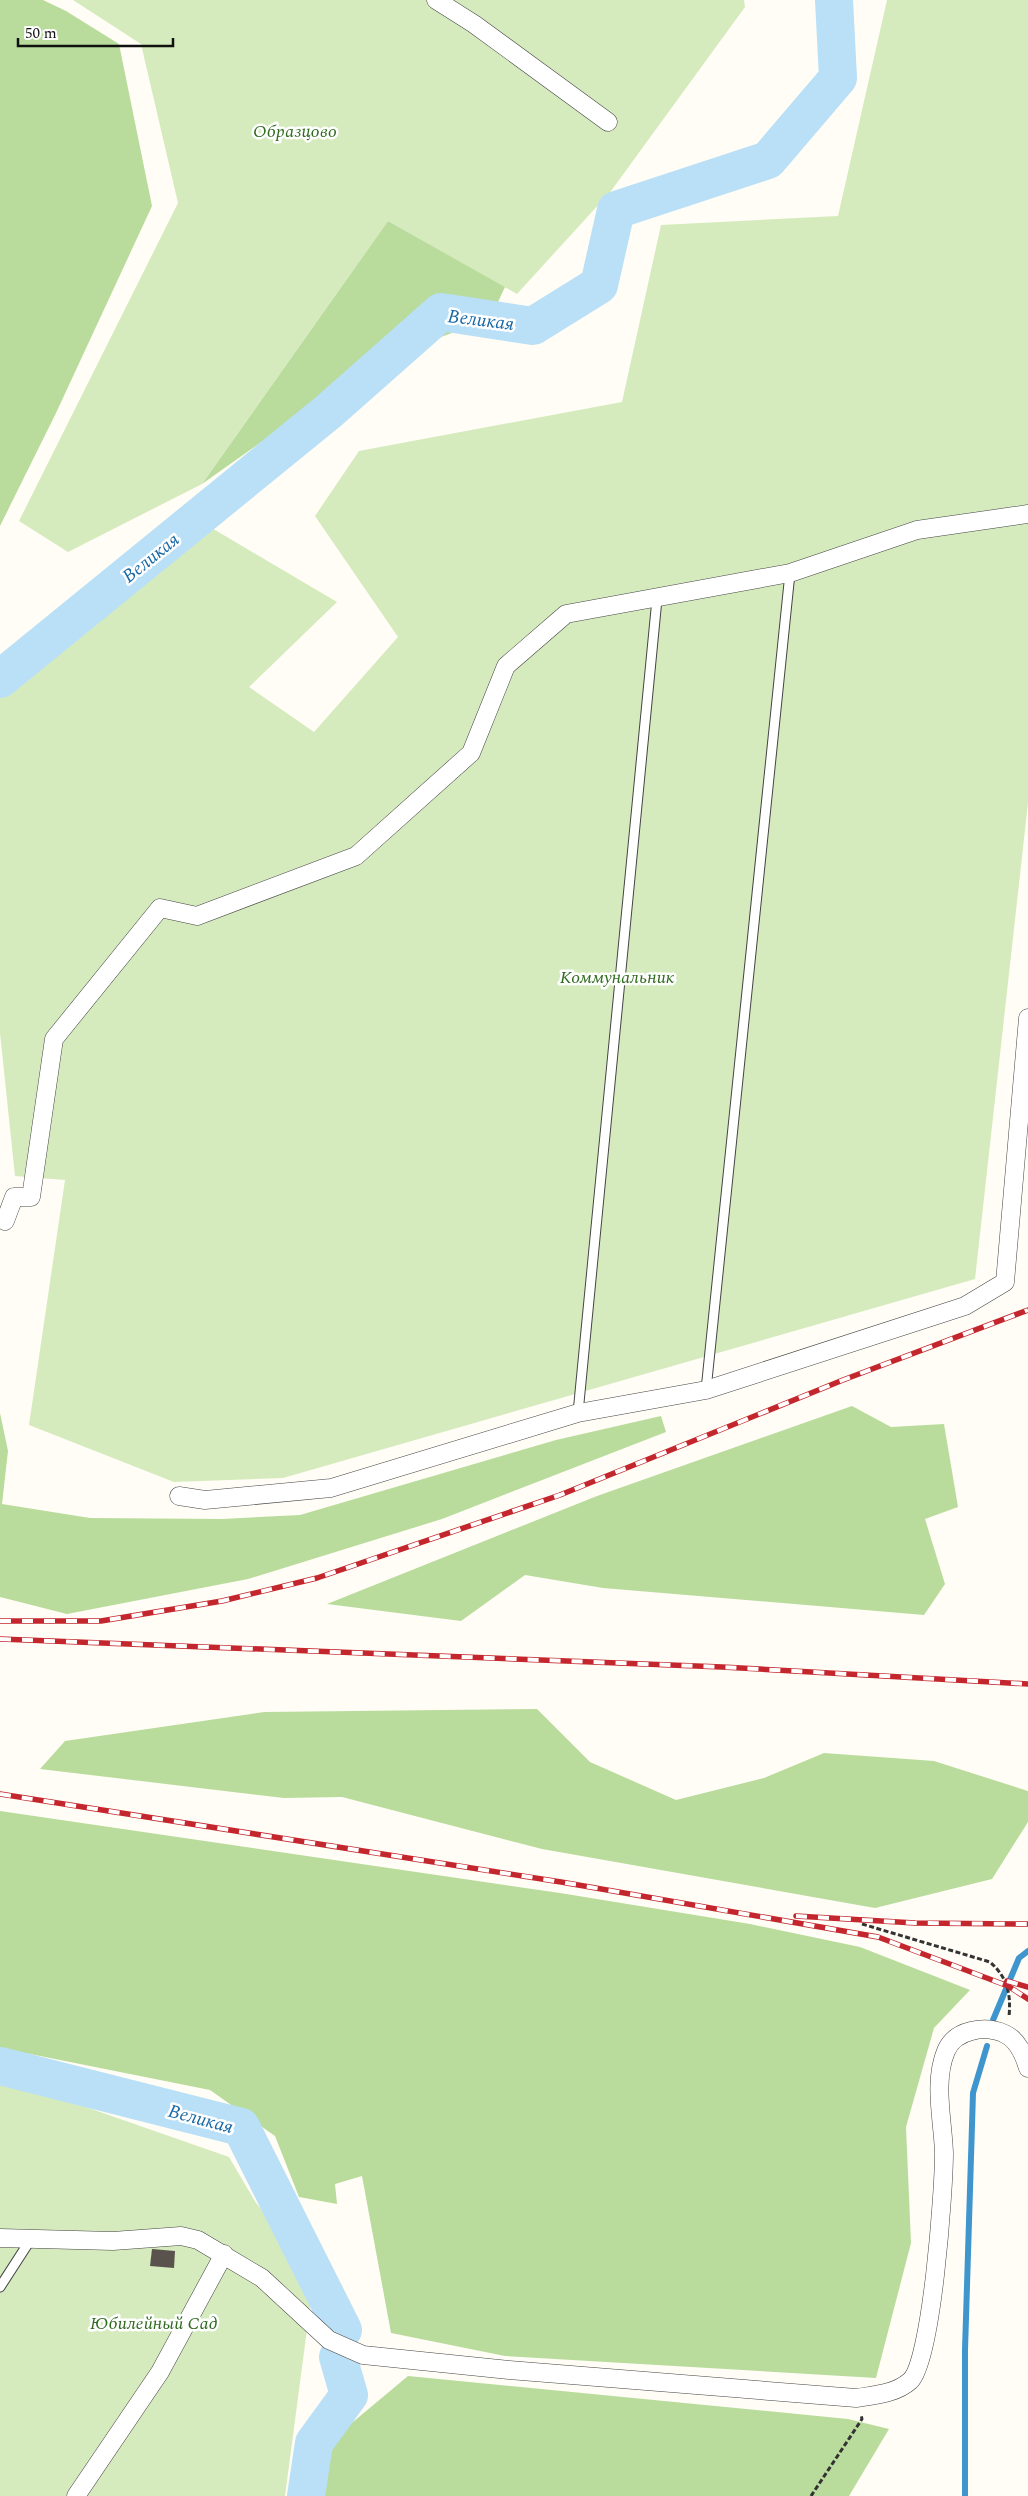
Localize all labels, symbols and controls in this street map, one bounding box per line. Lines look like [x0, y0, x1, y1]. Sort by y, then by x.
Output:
scale bar [18, 15, 172, 47]
text: 50 m [25, 22, 57, 45]
park label: Образцово [253, 118, 337, 145]
water label: Великая [446, 302, 516, 339]
water label: Великая [116, 526, 186, 590]
park label: Коммунальник [560, 964, 675, 991]
water label: Великая [165, 2097, 237, 2142]
park label: Юбилейный Сад [90, 2310, 218, 2337]

